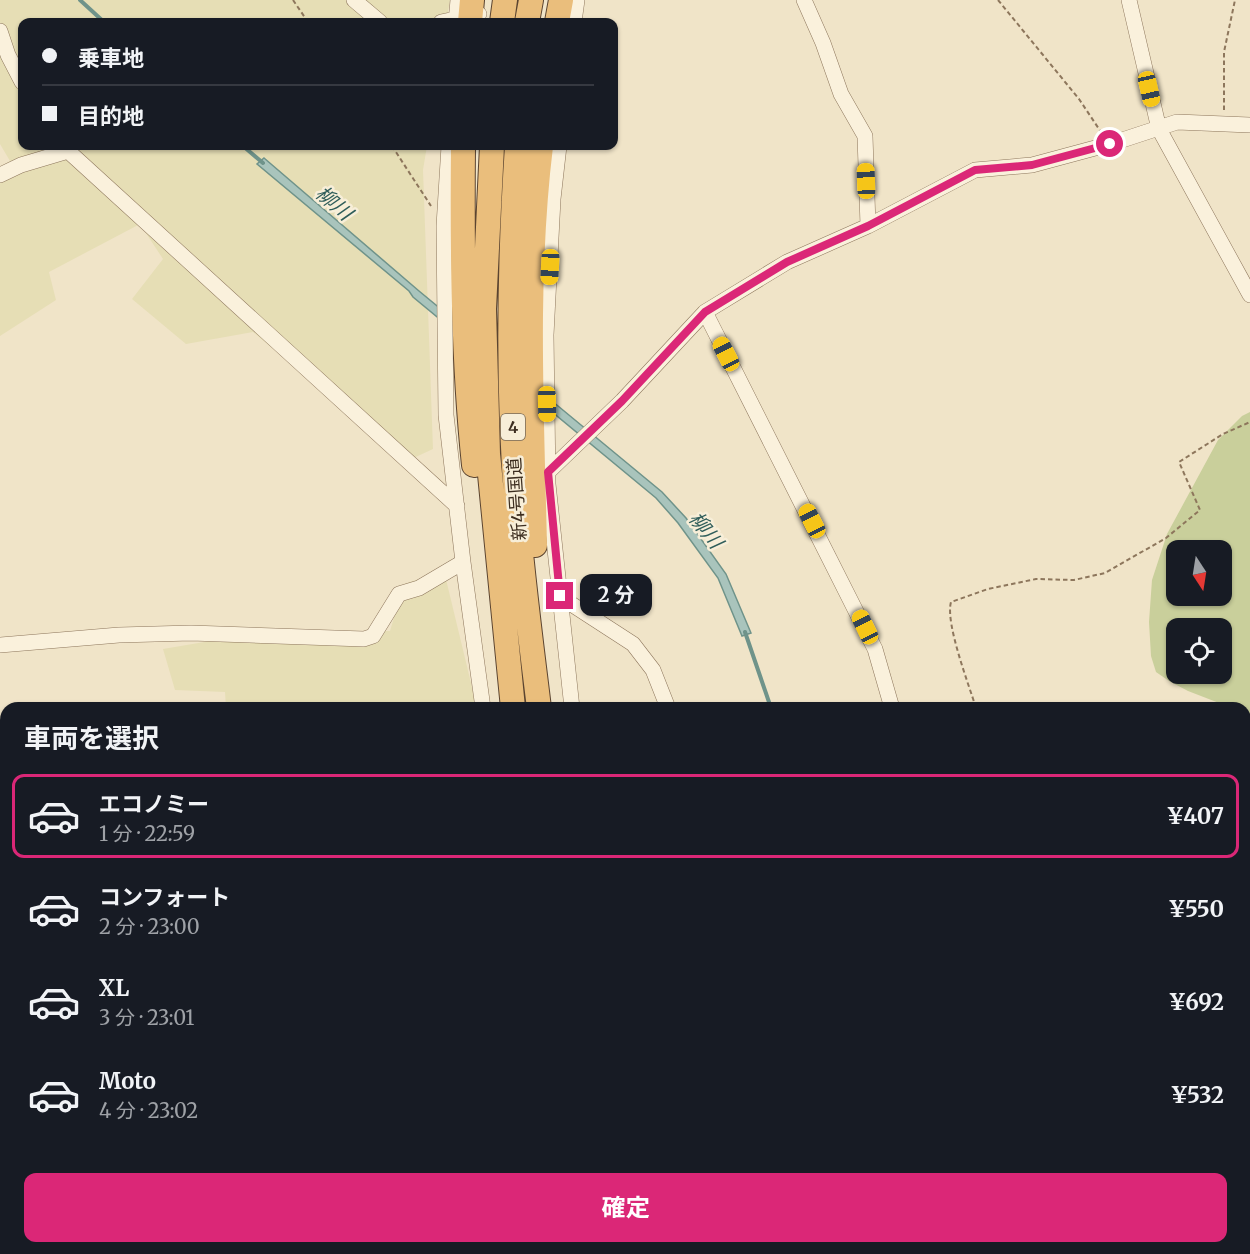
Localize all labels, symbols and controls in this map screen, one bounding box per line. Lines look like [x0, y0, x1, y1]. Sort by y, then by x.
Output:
text: 乗車地 [78, 44, 144, 72]
car [1136, 69, 1162, 109]
text: 目的地 [78, 102, 144, 130]
route start [1096, 130, 1123, 157]
car [856, 163, 876, 199]
water label: 柳川 [311, 180, 359, 226]
car [540, 249, 560, 285]
car [710, 334, 742, 374]
car [538, 386, 556, 422]
road number: 4 [501, 414, 525, 440]
street label: 新4号国道 [502, 457, 531, 541]
car [796, 501, 828, 541]
water label: 柳川 [684, 506, 730, 555]
north arrow [1166, 540, 1232, 606]
map controls [1166, 540, 1232, 684]
callout: 2 分 [581, 575, 653, 617]
route end [546, 582, 573, 609]
text: 2 分 [598, 582, 634, 607]
car [849, 607, 881, 647]
button: locate [1166, 618, 1232, 684]
text: 車両を選択 [24, 721, 159, 755]
icon: car [27, 789, 81, 843]
text: エコノミー [99, 790, 209, 818]
text: ¥407 [1167, 802, 1224, 830]
text: 1 分 · 22:59 [99, 821, 195, 846]
icon: car [27, 882, 81, 936]
text: コンフォート [99, 883, 230, 911]
text: ¥550 [1168, 895, 1224, 923]
text: 2 分 · 23:00 [99, 914, 200, 939]
text: XL [99, 974, 129, 1002]
icon: car [27, 975, 81, 1029]
text: ¥692 [1169, 988, 1224, 1016]
text: 3 分 · 23:01 [99, 1005, 194, 1030]
text: Moto [99, 1067, 156, 1095]
icon: car [27, 1068, 81, 1122]
text: ¥532 [1170, 1081, 1224, 1109]
text: 4 分 · 23:02 [99, 1098, 198, 1123]
button: 確定 [24, 1173, 1227, 1242]

